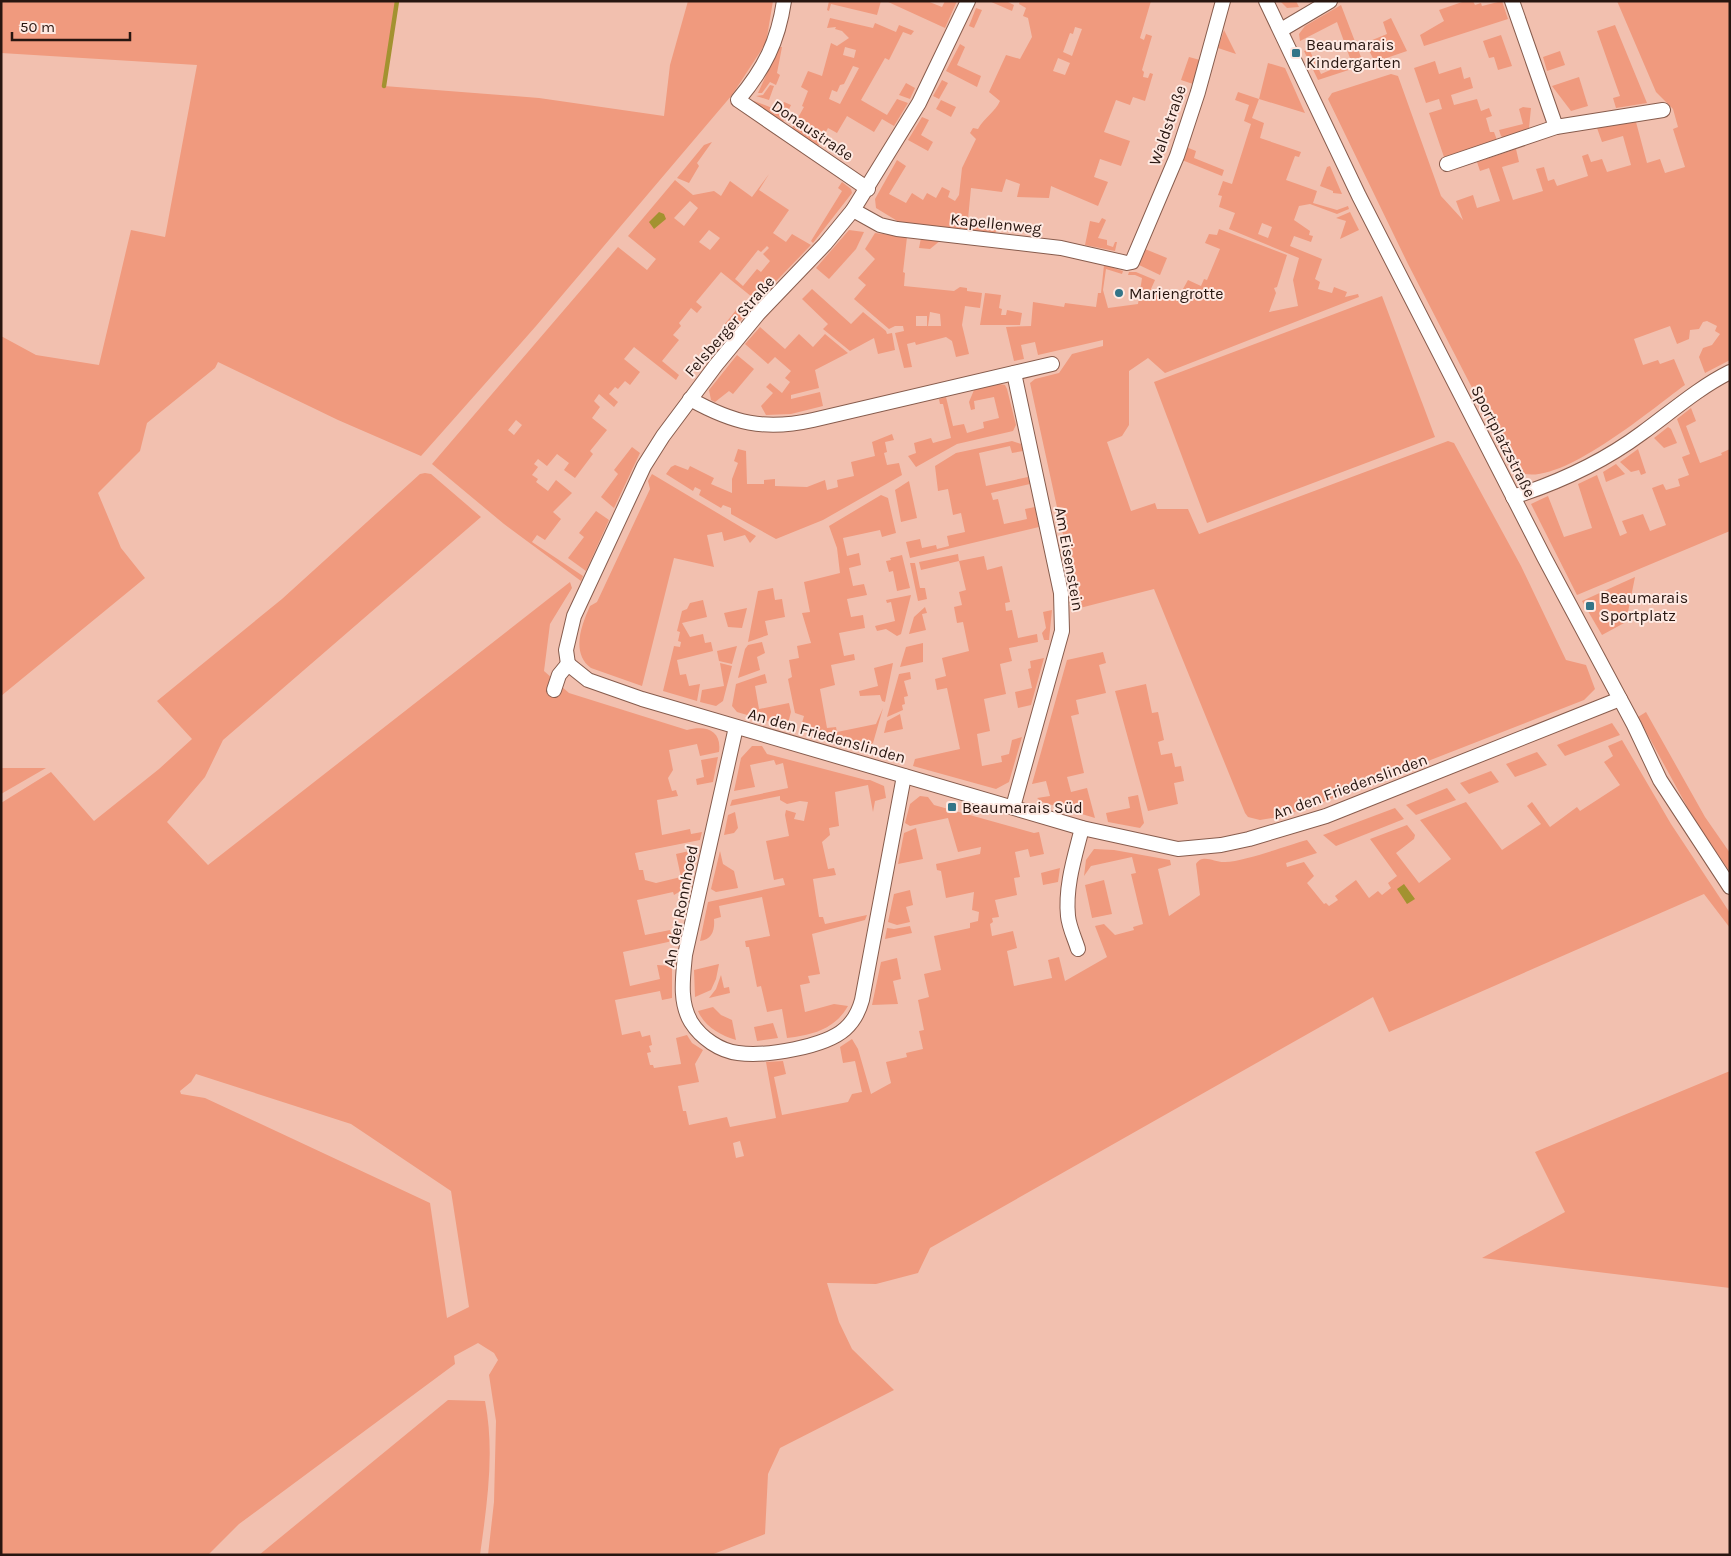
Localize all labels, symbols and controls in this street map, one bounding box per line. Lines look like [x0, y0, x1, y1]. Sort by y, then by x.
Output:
scale bar [12, 10, 130, 42]
text: 50 m [20, 18, 55, 36]
place label: Beaumarais Kindergarten [1306, 35, 1401, 72]
marker: Beaumarais Kindergarten [1290, 47, 1302, 59]
street label: Waldstraße [1145, 83, 1190, 168]
street label: Donaustraße [768, 96, 857, 165]
street label: Kapellenweg [949, 209, 1043, 238]
street label: Felsberger Straße [680, 272, 778, 381]
place label: Mariengrotte [1129, 284, 1224, 303]
marker: Mariengrotte [1113, 287, 1125, 299]
street label: Sportplatzstraße [1467, 382, 1540, 500]
street label: Am Eisenstein [1051, 506, 1088, 612]
place label: Beaumarais Sportplatz [1600, 588, 1688, 625]
marker: Beaumarais Sportplatz [1584, 600, 1596, 612]
street label: An den Friedenslinden [746, 704, 908, 767]
street label: An den Friedenslinden [1270, 750, 1430, 823]
place label: Beaumarais Süd [962, 798, 1083, 817]
marker: Beaumarais Süd [946, 801, 958, 813]
street label: An der Ronnhoed [659, 843, 702, 969]

